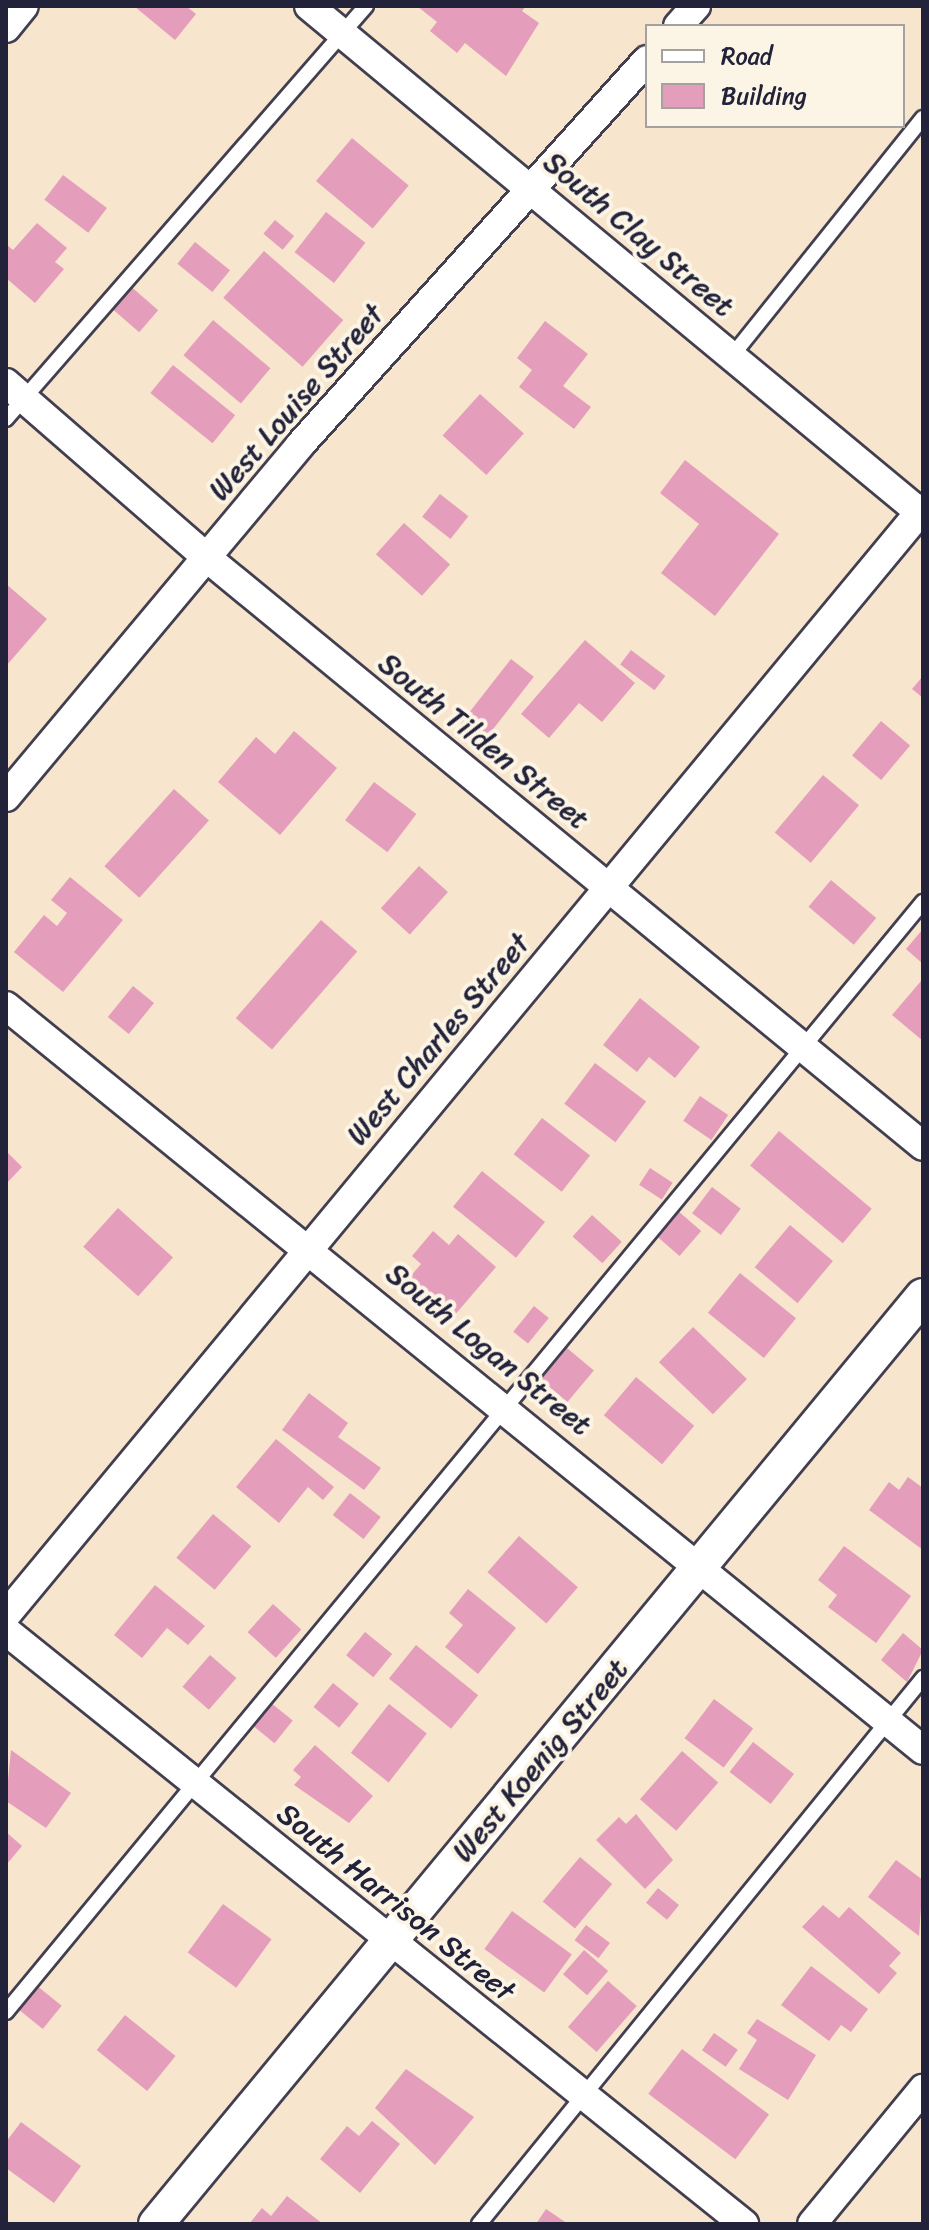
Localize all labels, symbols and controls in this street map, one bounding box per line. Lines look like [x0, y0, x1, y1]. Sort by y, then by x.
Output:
legend [645, 24, 905, 128]
text: Road [721, 35, 772, 77]
text: Building [721, 75, 807, 117]
street label: South Clay Street [536, 143, 742, 325]
street label: West Louise Street [200, 296, 392, 508]
street label: South Tilden Street [371, 644, 597, 838]
street label: West Charles Street [338, 925, 538, 1153]
street label: South Logan Street [378, 1254, 600, 1444]
street label: West Koenig Street [444, 1650, 636, 1870]
street label: South Harrison Street [270, 1795, 522, 2009]

